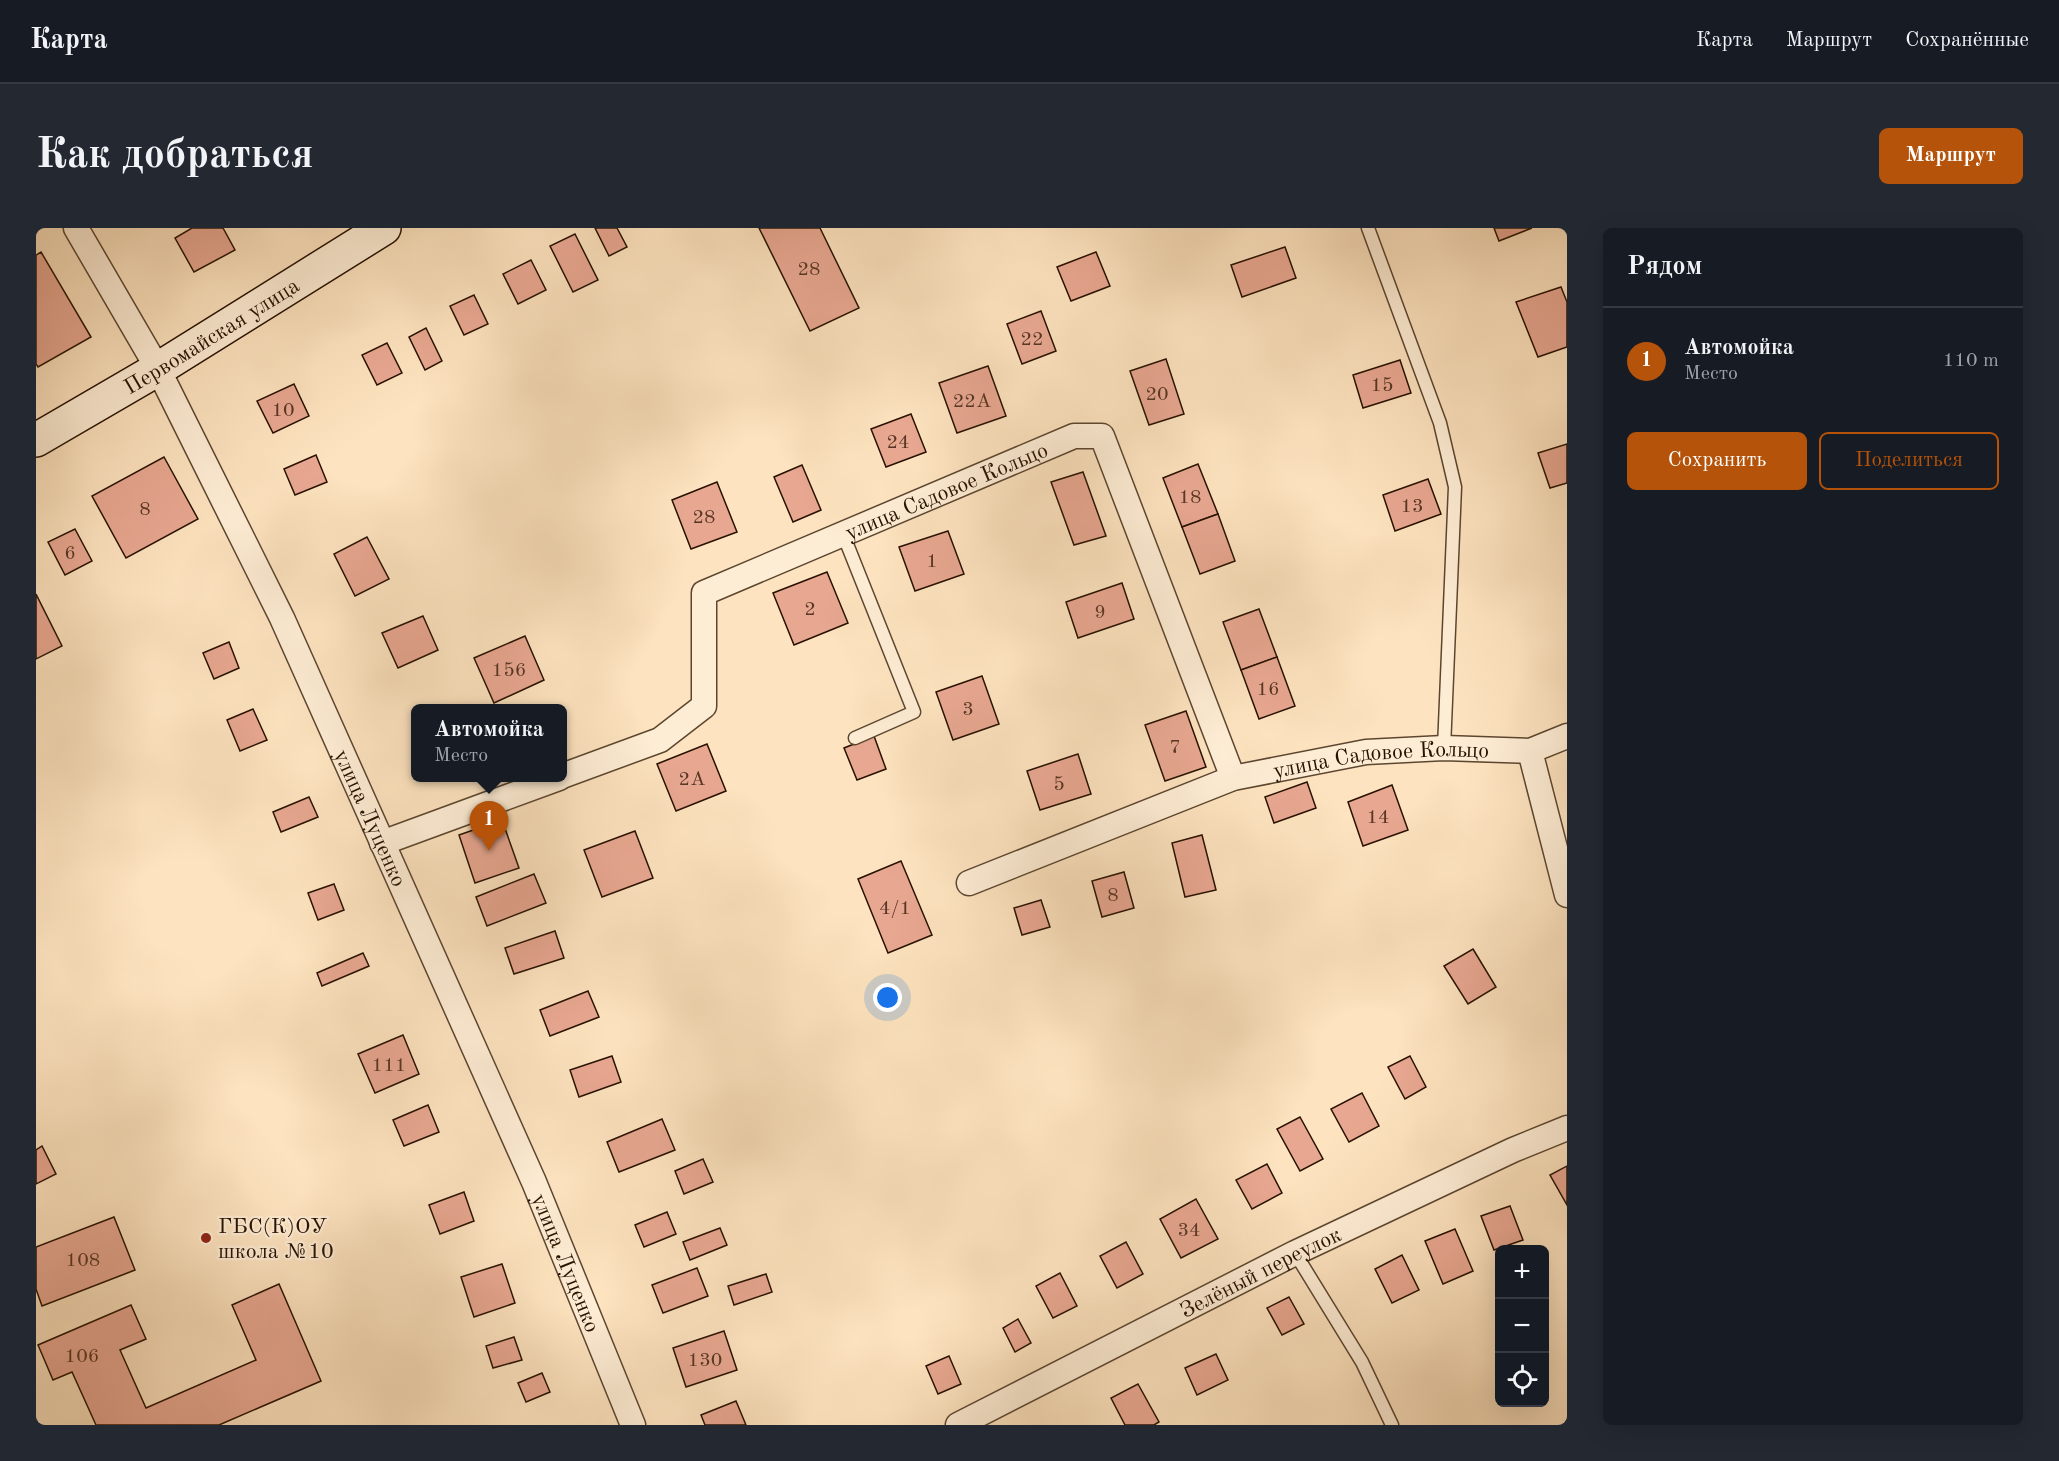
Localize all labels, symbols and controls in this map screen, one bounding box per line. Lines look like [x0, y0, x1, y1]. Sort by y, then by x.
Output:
text: Карта [30, 27, 108, 55]
text: Карта [1696, 30, 1753, 51]
text: Маршрут [1786, 30, 1872, 51]
text: Сохранённые [1905, 30, 2029, 51]
button: Маршрут [1879, 128, 2023, 184]
text: Как добраться [36, 135, 313, 177]
text: Рядом [1627, 254, 1702, 280]
house number: 28 [797, 260, 821, 280]
street label: Первомайская улица [121, 275, 304, 399]
house number: 22 [1020, 330, 1044, 350]
text: Автомойка [1684, 337, 1794, 359]
text: 1 [1641, 351, 1652, 371]
text: 110 m [1943, 351, 1999, 371]
text: Место [1684, 364, 1738, 384]
house number: 15 [1370, 376, 1394, 396]
house number: 20 [1145, 385, 1169, 405]
house number: 22А [953, 392, 991, 412]
house number: 10 [271, 401, 295, 421]
button: Сохранить [1627, 432, 1807, 490]
button: Поделиться [1819, 432, 1999, 490]
house number: 24 [886, 433, 910, 453]
street label: улица Садовое Кольцо [842, 439, 1051, 545]
house number: 18 [1178, 488, 1202, 508]
house number: 13 [1400, 497, 1424, 517]
house number: 8 [139, 500, 151, 520]
house number: 28 [692, 508, 716, 528]
house number: 6 [64, 544, 76, 564]
house number: 1 [926, 552, 938, 572]
house number: 2 [804, 600, 816, 620]
house number: 9 [1094, 603, 1106, 623]
house number: 156 [492, 661, 526, 681]
house number: 16 [1256, 680, 1280, 700]
house number: 3 [962, 700, 974, 720]
popup [411, 704, 567, 782]
text: Автомойка [434, 719, 544, 741]
house number: 7 [1169, 738, 1181, 758]
street label: улица Садовое Кольцо [1272, 739, 1489, 783]
text: Место [434, 746, 488, 766]
street label: улица Луценко [329, 747, 410, 890]
house number: 2А [679, 770, 705, 790]
house number: 5 [1053, 775, 1065, 795]
pin: 1 [470, 802, 508, 851]
house number: 14 [1366, 808, 1390, 828]
house number: 8 [1107, 886, 1119, 906]
house number: 4/1 [879, 899, 911, 919]
your location [873, 983, 902, 1012]
house number: 111 [372, 1056, 406, 1076]
street label: улица Луценко [527, 1191, 603, 1336]
place label: ГБС(К)ОУ школа №10 [218, 1216, 334, 1263]
house number: 34 [1177, 1221, 1201, 1241]
street label: Зелёный переулок [1177, 1224, 1345, 1323]
marker: ГБС(К)ОУ школа №10 [199, 1231, 213, 1245]
map controls [1495, 1245, 1549, 1407]
button: + [1495, 1245, 1549, 1299]
house number: 108 [66, 1251, 100, 1271]
button: − [1495, 1299, 1549, 1353]
house number: 106 [65, 1347, 99, 1367]
house number: 130 [688, 1351, 722, 1371]
button: locate [1495, 1353, 1549, 1407]

